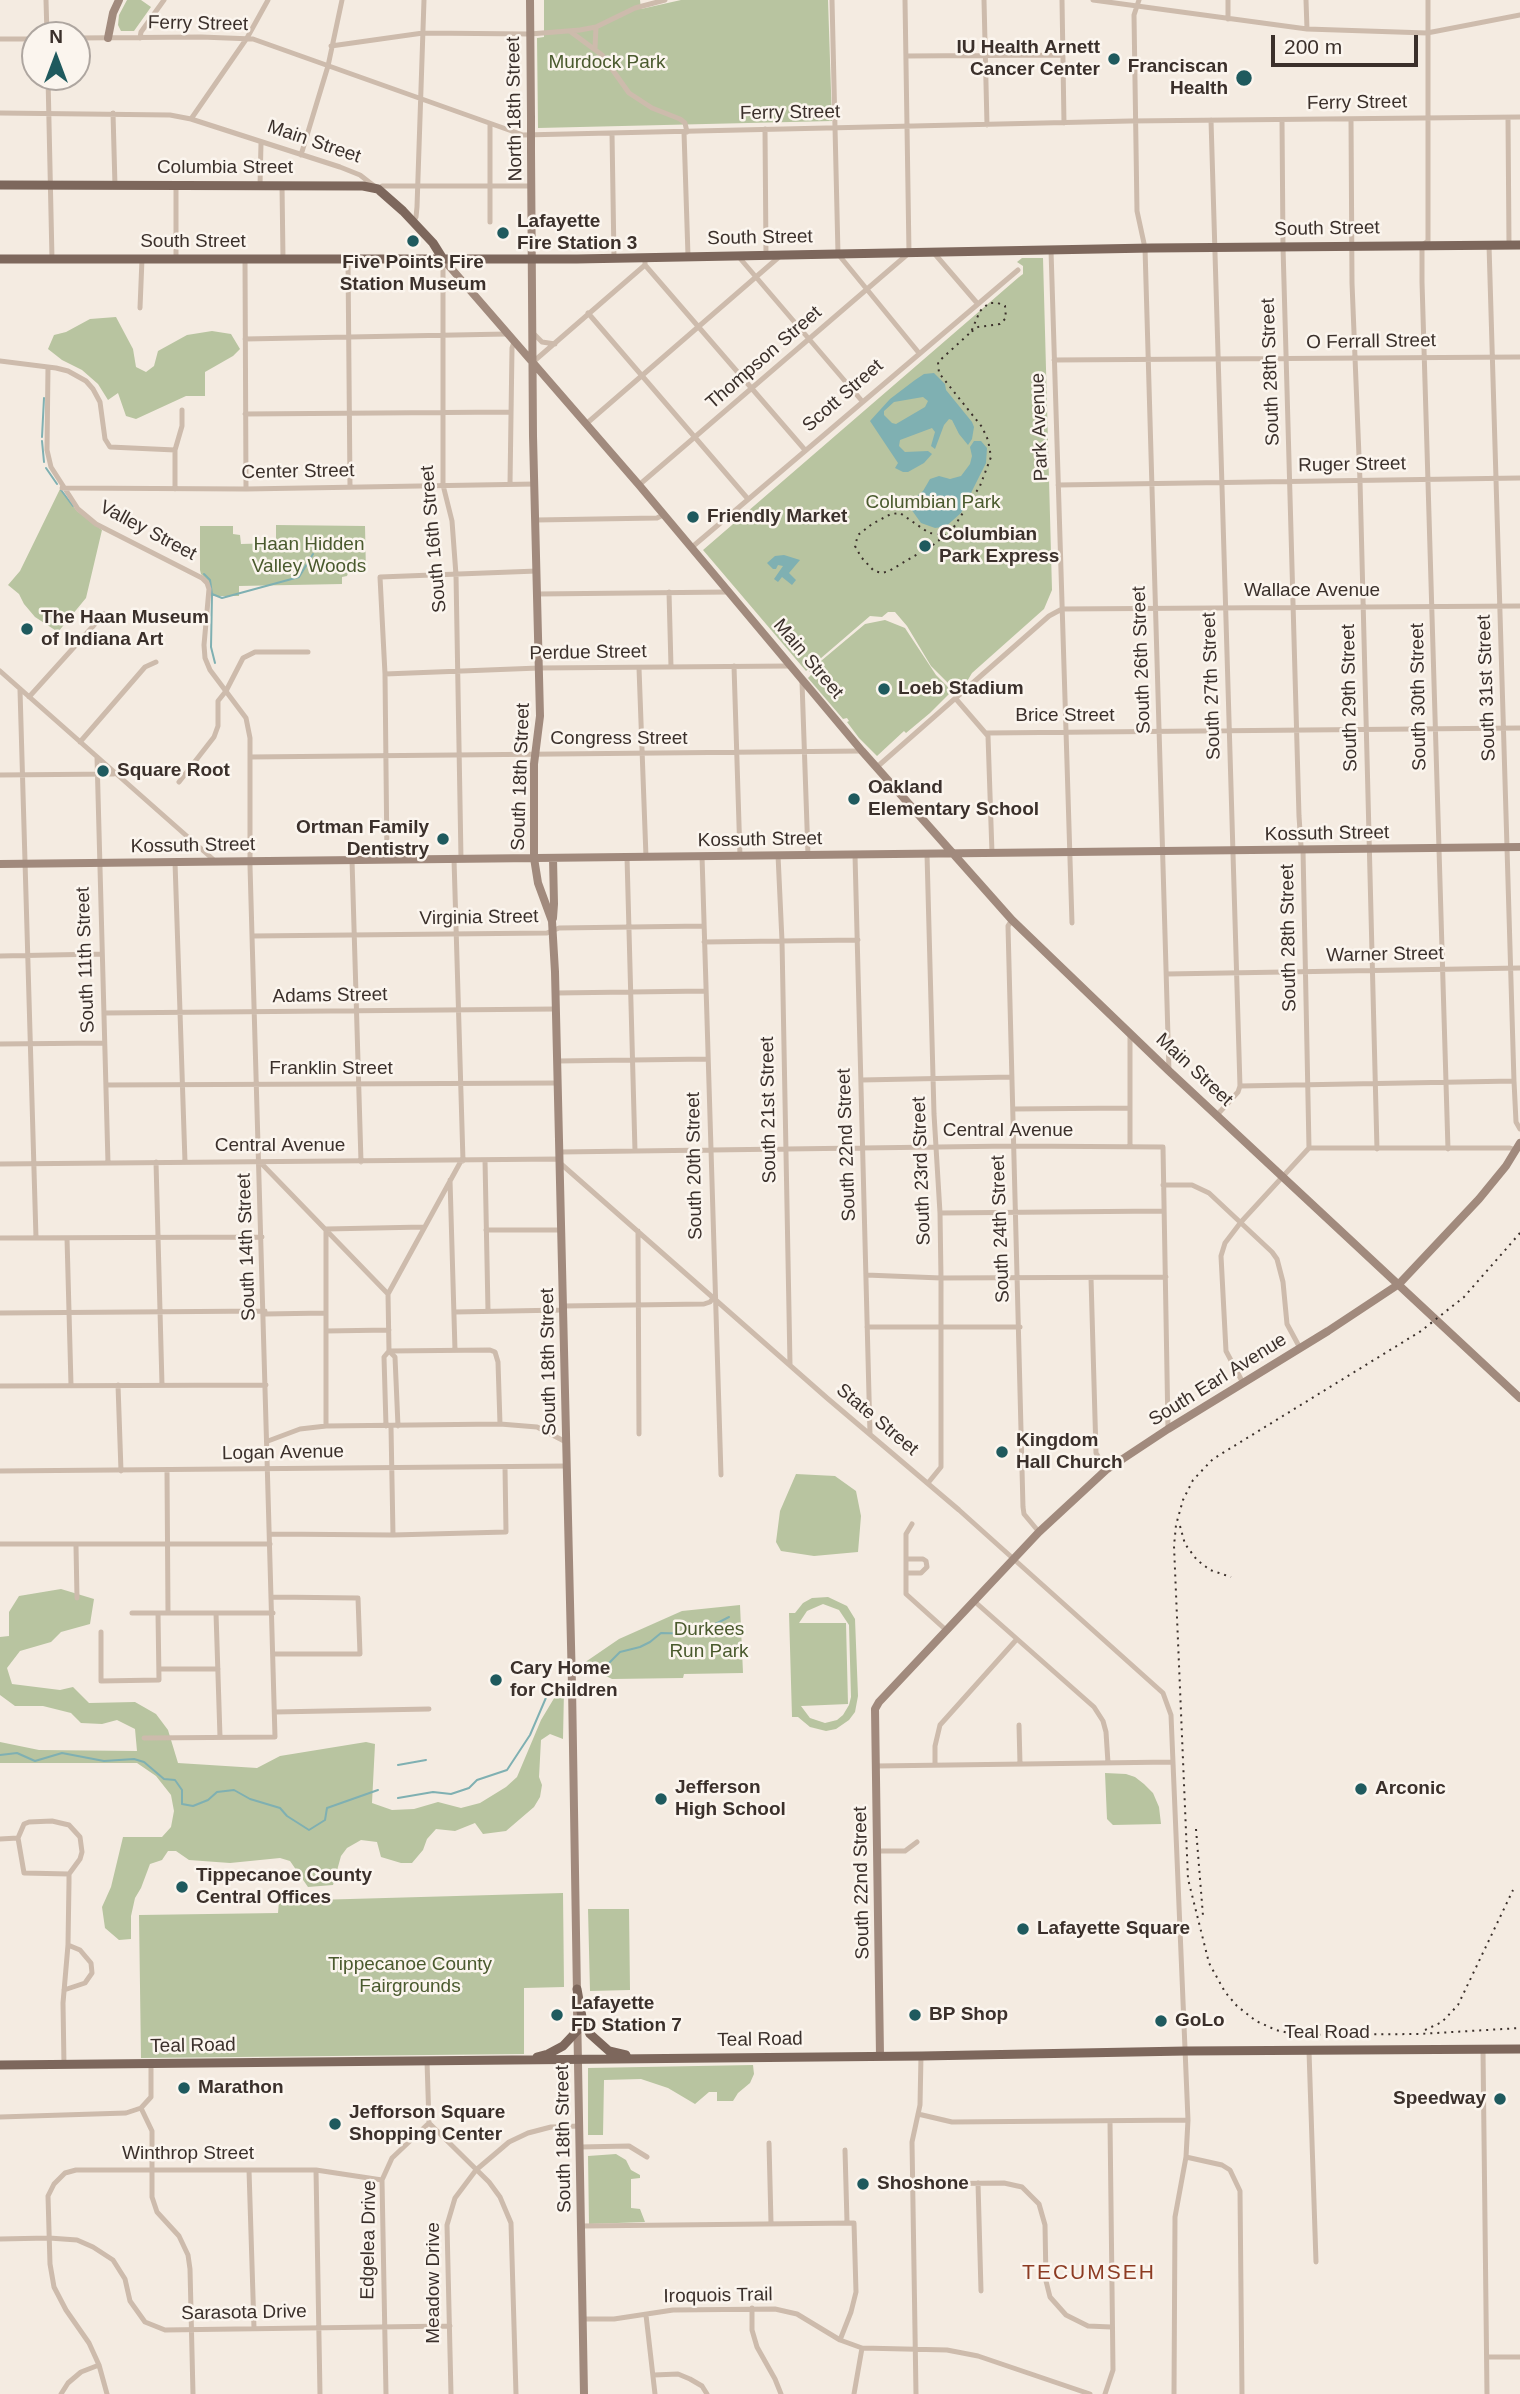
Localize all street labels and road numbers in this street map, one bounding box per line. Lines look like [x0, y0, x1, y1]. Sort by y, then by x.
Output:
street label: Ferry Street [148, 12, 248, 36]
street label: North 18th Street [502, 36, 528, 182]
street label: Ferry Street [1307, 91, 1407, 115]
street label: Ferry Street [740, 101, 840, 125]
street label: Main Street [264, 115, 364, 169]
street label: Columbia Street [157, 157, 293, 179]
street label: South Street [1274, 217, 1380, 241]
street label: South Street [707, 226, 813, 250]
street label: South Street [140, 231, 246, 253]
street label: South 28th Street [1257, 298, 1285, 446]
street label: Thompson Street [702, 302, 826, 414]
street label: O Ferrall Street [1306, 329, 1436, 355]
street label: Scott Street [798, 355, 888, 437]
street label: Park Avenue [1027, 372, 1053, 482]
street label: Ruger Street [1298, 453, 1406, 477]
street label: Center Street [241, 460, 355, 484]
street label: South 16th Street [416, 464, 452, 614]
street label: Valley Street [96, 496, 200, 566]
street label: Wallace Avenue [1244, 580, 1380, 602]
street label: South 26th Street [1128, 586, 1156, 734]
street label: South 27th Street [1198, 612, 1226, 760]
street label: Main Street [768, 614, 848, 704]
street label: South 31st Street [1473, 614, 1501, 762]
street label: South 30th Street [1406, 623, 1432, 771]
street label: South 29th Street [1337, 624, 1363, 772]
street label: Perdue Street [529, 641, 647, 665]
street label: South 18th Street [507, 703, 535, 851]
street label: Brice Street [1015, 705, 1115, 727]
street label: Congress Street [550, 728, 688, 750]
street label: Kossuth Street [1264, 822, 1390, 846]
street label: Kossuth Street [697, 828, 823, 852]
street label: Kossuth Street [130, 834, 256, 858]
street label: South 28th Street [1276, 864, 1302, 1012]
street label: South 11th Street [72, 886, 100, 1034]
street label: Virginia Street [419, 906, 539, 930]
street label: Warner Street [1326, 943, 1444, 967]
street label: Adams Street [272, 984, 388, 1008]
street label: Main Street [1151, 1029, 1237, 1111]
street label: South 21st Street [756, 1036, 782, 1184]
street label: Franklin Street [269, 1058, 393, 1080]
street label: South 22nd Street [833, 1068, 861, 1222]
street label: South 20th Street [682, 1092, 708, 1240]
street label: South 23rd Street [908, 1096, 936, 1246]
street label: Central Avenue [943, 1120, 1073, 1142]
street label: Central Avenue [215, 1135, 345, 1157]
street label: South 24th Street [987, 1155, 1015, 1303]
street label: South 14th Street [233, 1173, 261, 1321]
street label: South 18th Street [536, 1288, 562, 1436]
street label: South Earl Avenue [1145, 1328, 1291, 1432]
street label: State Street [831, 1379, 923, 1461]
street label: Logan Avenue [222, 1441, 344, 1465]
street label: South 22nd Street [849, 1806, 875, 1960]
street label: Teal Road [1284, 2022, 1370, 2044]
street label: Teal Road [717, 2028, 803, 2052]
street label: Teal Road [150, 2034, 236, 2058]
street label: South 18th Street [551, 2065, 577, 2213]
street label: Winthrop Street [122, 2143, 254, 2165]
street label: Edgelea Drive [357, 2180, 381, 2300]
street label: Meadow Drive [423, 2222, 445, 2344]
street label: Iroquois Trail [663, 2284, 773, 2308]
street label: Sarasota Drive [181, 2301, 307, 2325]

